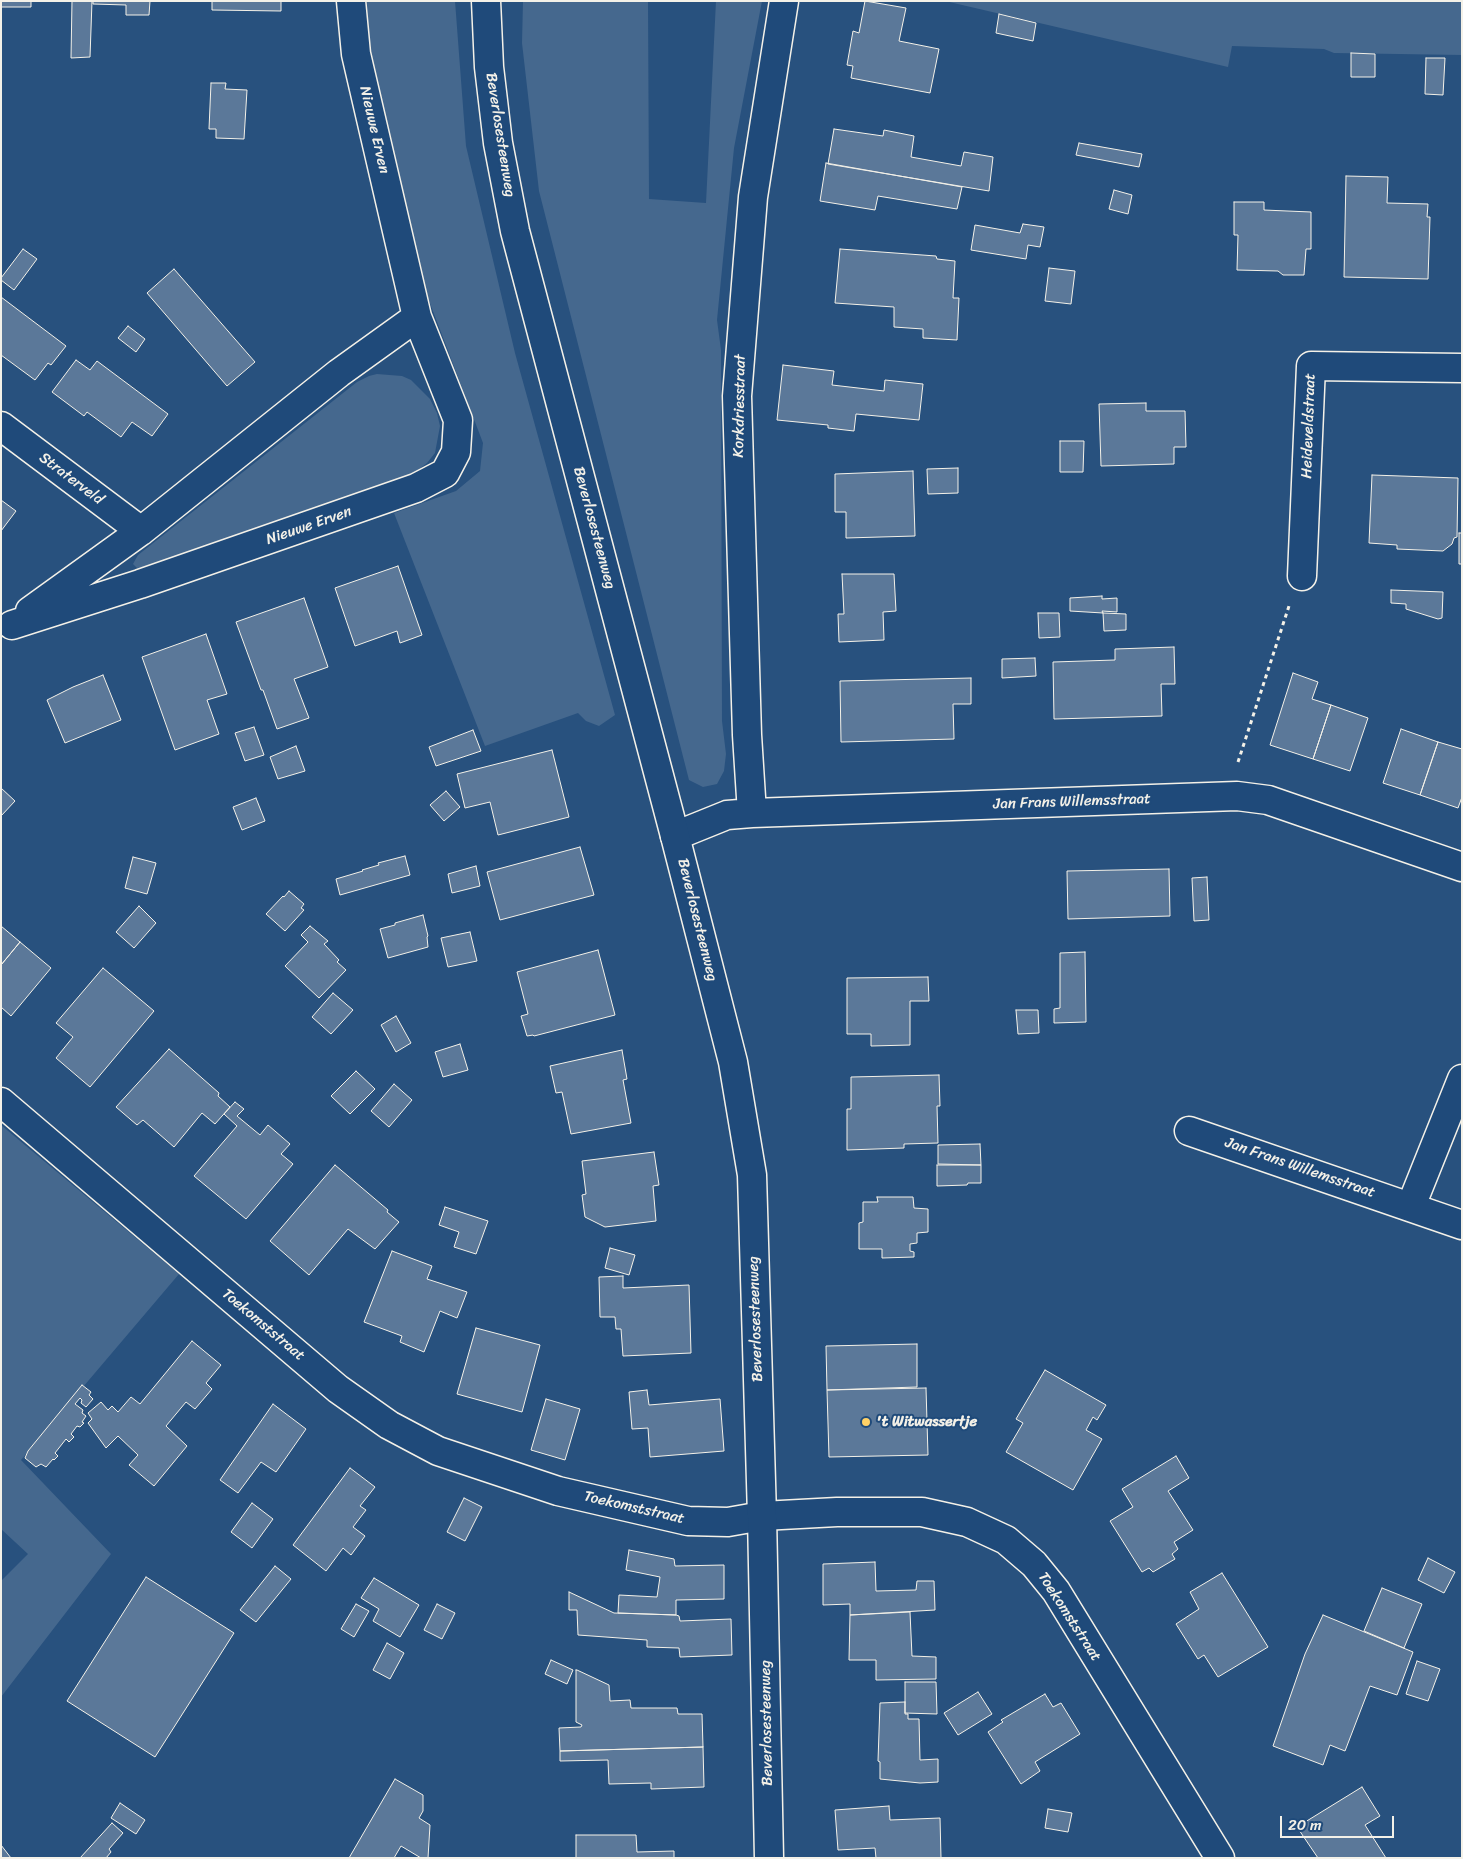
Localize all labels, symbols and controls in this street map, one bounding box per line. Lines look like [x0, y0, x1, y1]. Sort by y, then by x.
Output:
street label: Beverlosesteenweg [481, 71, 519, 199]
street label: Nieuwe Erven [355, 84, 393, 176]
street label: Korkdriesstraat [730, 354, 750, 458]
street label: Heideveldstraat [1298, 373, 1320, 479]
street label: Straterveld [35, 449, 107, 509]
street label: Beverlosesteenweg [569, 465, 619, 591]
street label: Nieuwe Erven [264, 503, 354, 549]
street label: Jan Frans Willemsstraat [993, 790, 1151, 814]
street label: Beverlosesteenweg [673, 857, 721, 983]
street label: Jan Frans Willemsstraat [1223, 1134, 1377, 1202]
street label: Beverlosesteenweg [745, 1256, 767, 1382]
street label: Toekomststraat [218, 1285, 308, 1365]
place label: 't Witwassertje [876, 1413, 977, 1431]
marker: 't Witwassertje [860, 1416, 872, 1428]
street label: Toekomststraat [582, 1488, 686, 1528]
street label: Toekomststraat [1033, 1569, 1105, 1665]
street label: Beverlosesteenweg [757, 1660, 777, 1786]
scale bar [1283, 1806, 1397, 1838]
text: 20 m [1288, 1812, 1322, 1838]

